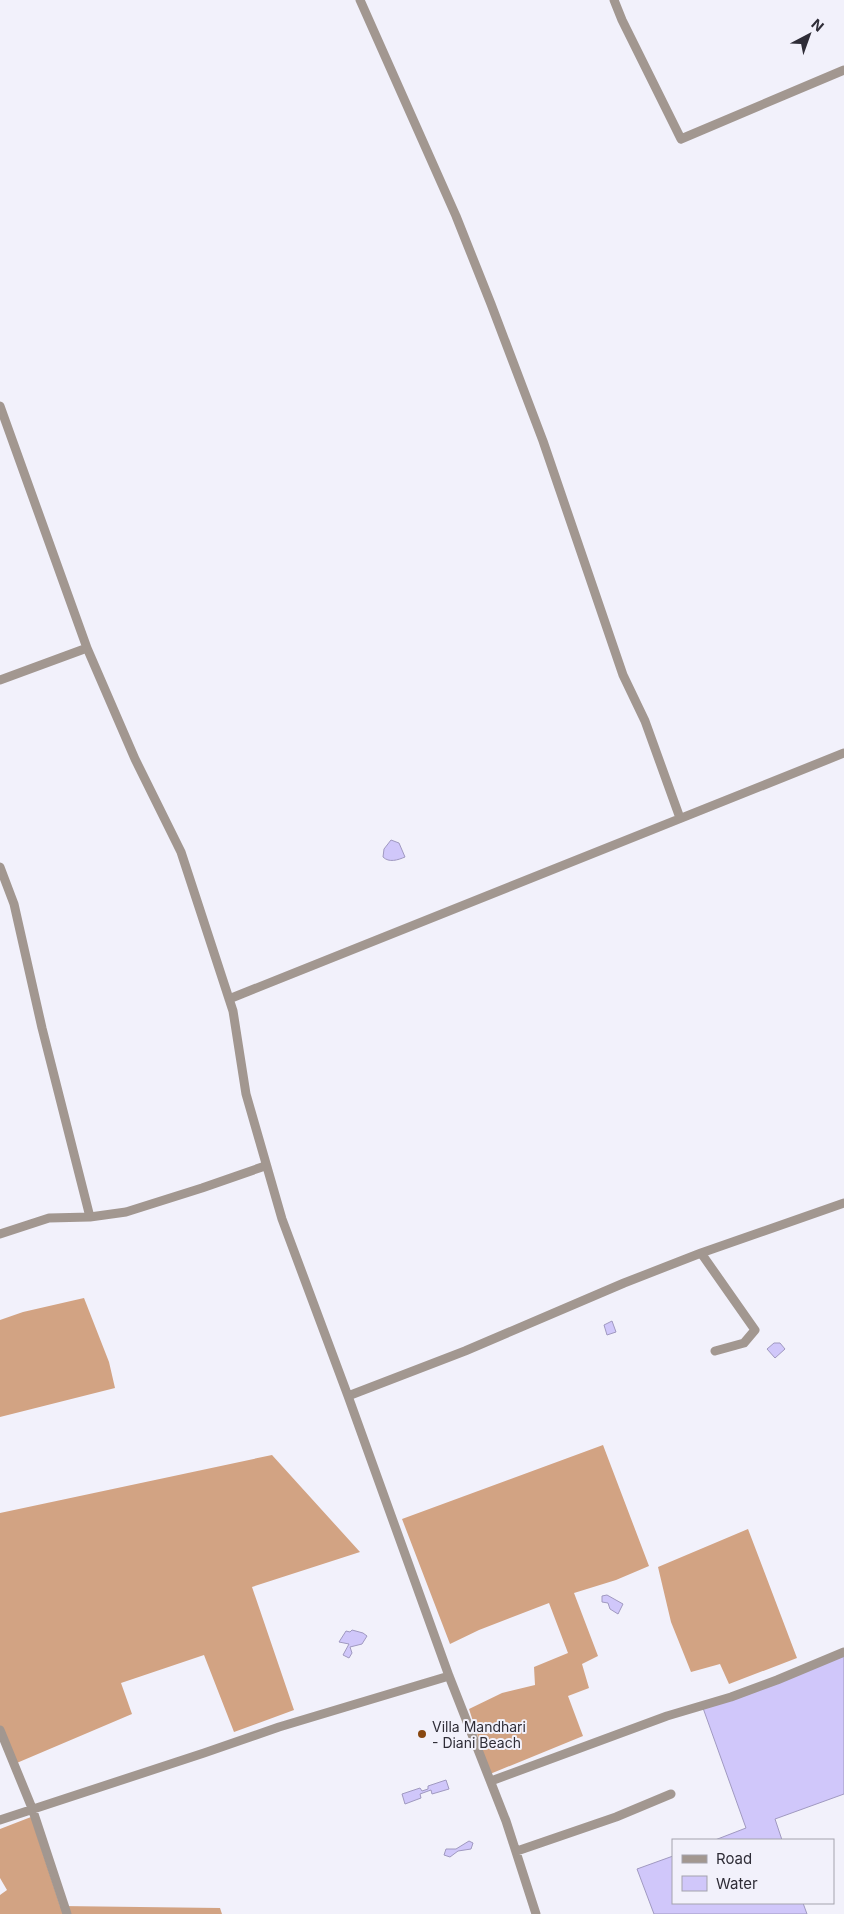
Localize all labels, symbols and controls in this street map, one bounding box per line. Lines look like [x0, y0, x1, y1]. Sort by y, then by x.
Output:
north arrow [784, 10, 834, 60]
text: N [808, 15, 827, 35]
place label: Villa Mandhari - Diani Beach [432, 1718, 526, 1751]
marker: Villa Mandhari - Diani Beach [416, 1728, 428, 1740]
legend [672, 1839, 834, 1904]
text: Road [716, 1849, 752, 1868]
text: Water [716, 1874, 758, 1893]

